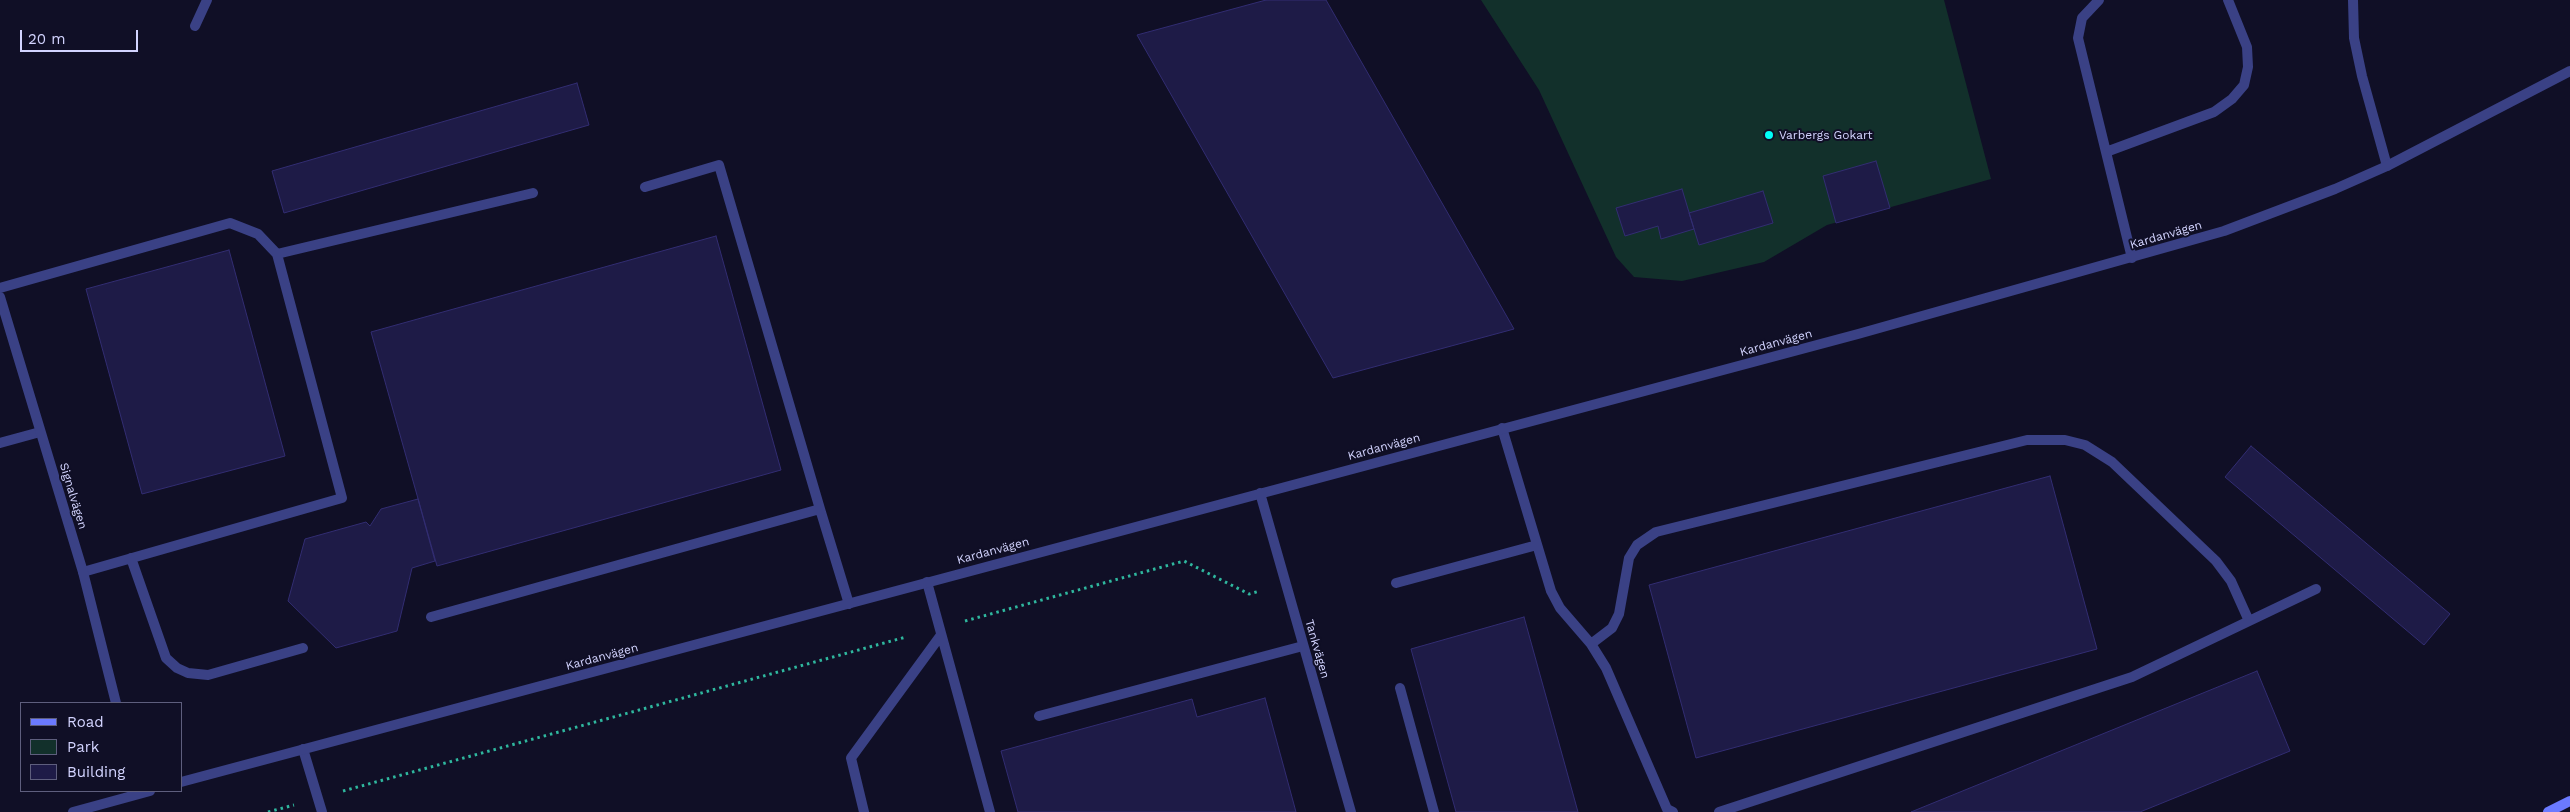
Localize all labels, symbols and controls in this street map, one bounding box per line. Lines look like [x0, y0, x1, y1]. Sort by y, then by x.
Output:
scale bar [22, 20, 140, 52]
text: 20 m [28, 30, 66, 48]
place label: Varbergs Gokart [1779, 128, 1873, 142]
marker: Varbergs Gokart [1763, 129, 1775, 141]
street label: Kardanvägen [2128, 218, 2204, 252]
street label: Kardanvägen [1738, 326, 1814, 360]
street label: Kardanvägen [1346, 430, 1422, 464]
street label: Signalvägen [56, 461, 90, 531]
street label: Kardanvägen [955, 534, 1031, 568]
street label: Tankvägen [1302, 618, 1332, 680]
street label: Kardanvägen [564, 640, 640, 674]
legend [20, 702, 182, 792]
text: Road [67, 713, 104, 731]
text: Park [67, 738, 99, 756]
text: Building [67, 763, 125, 781]

